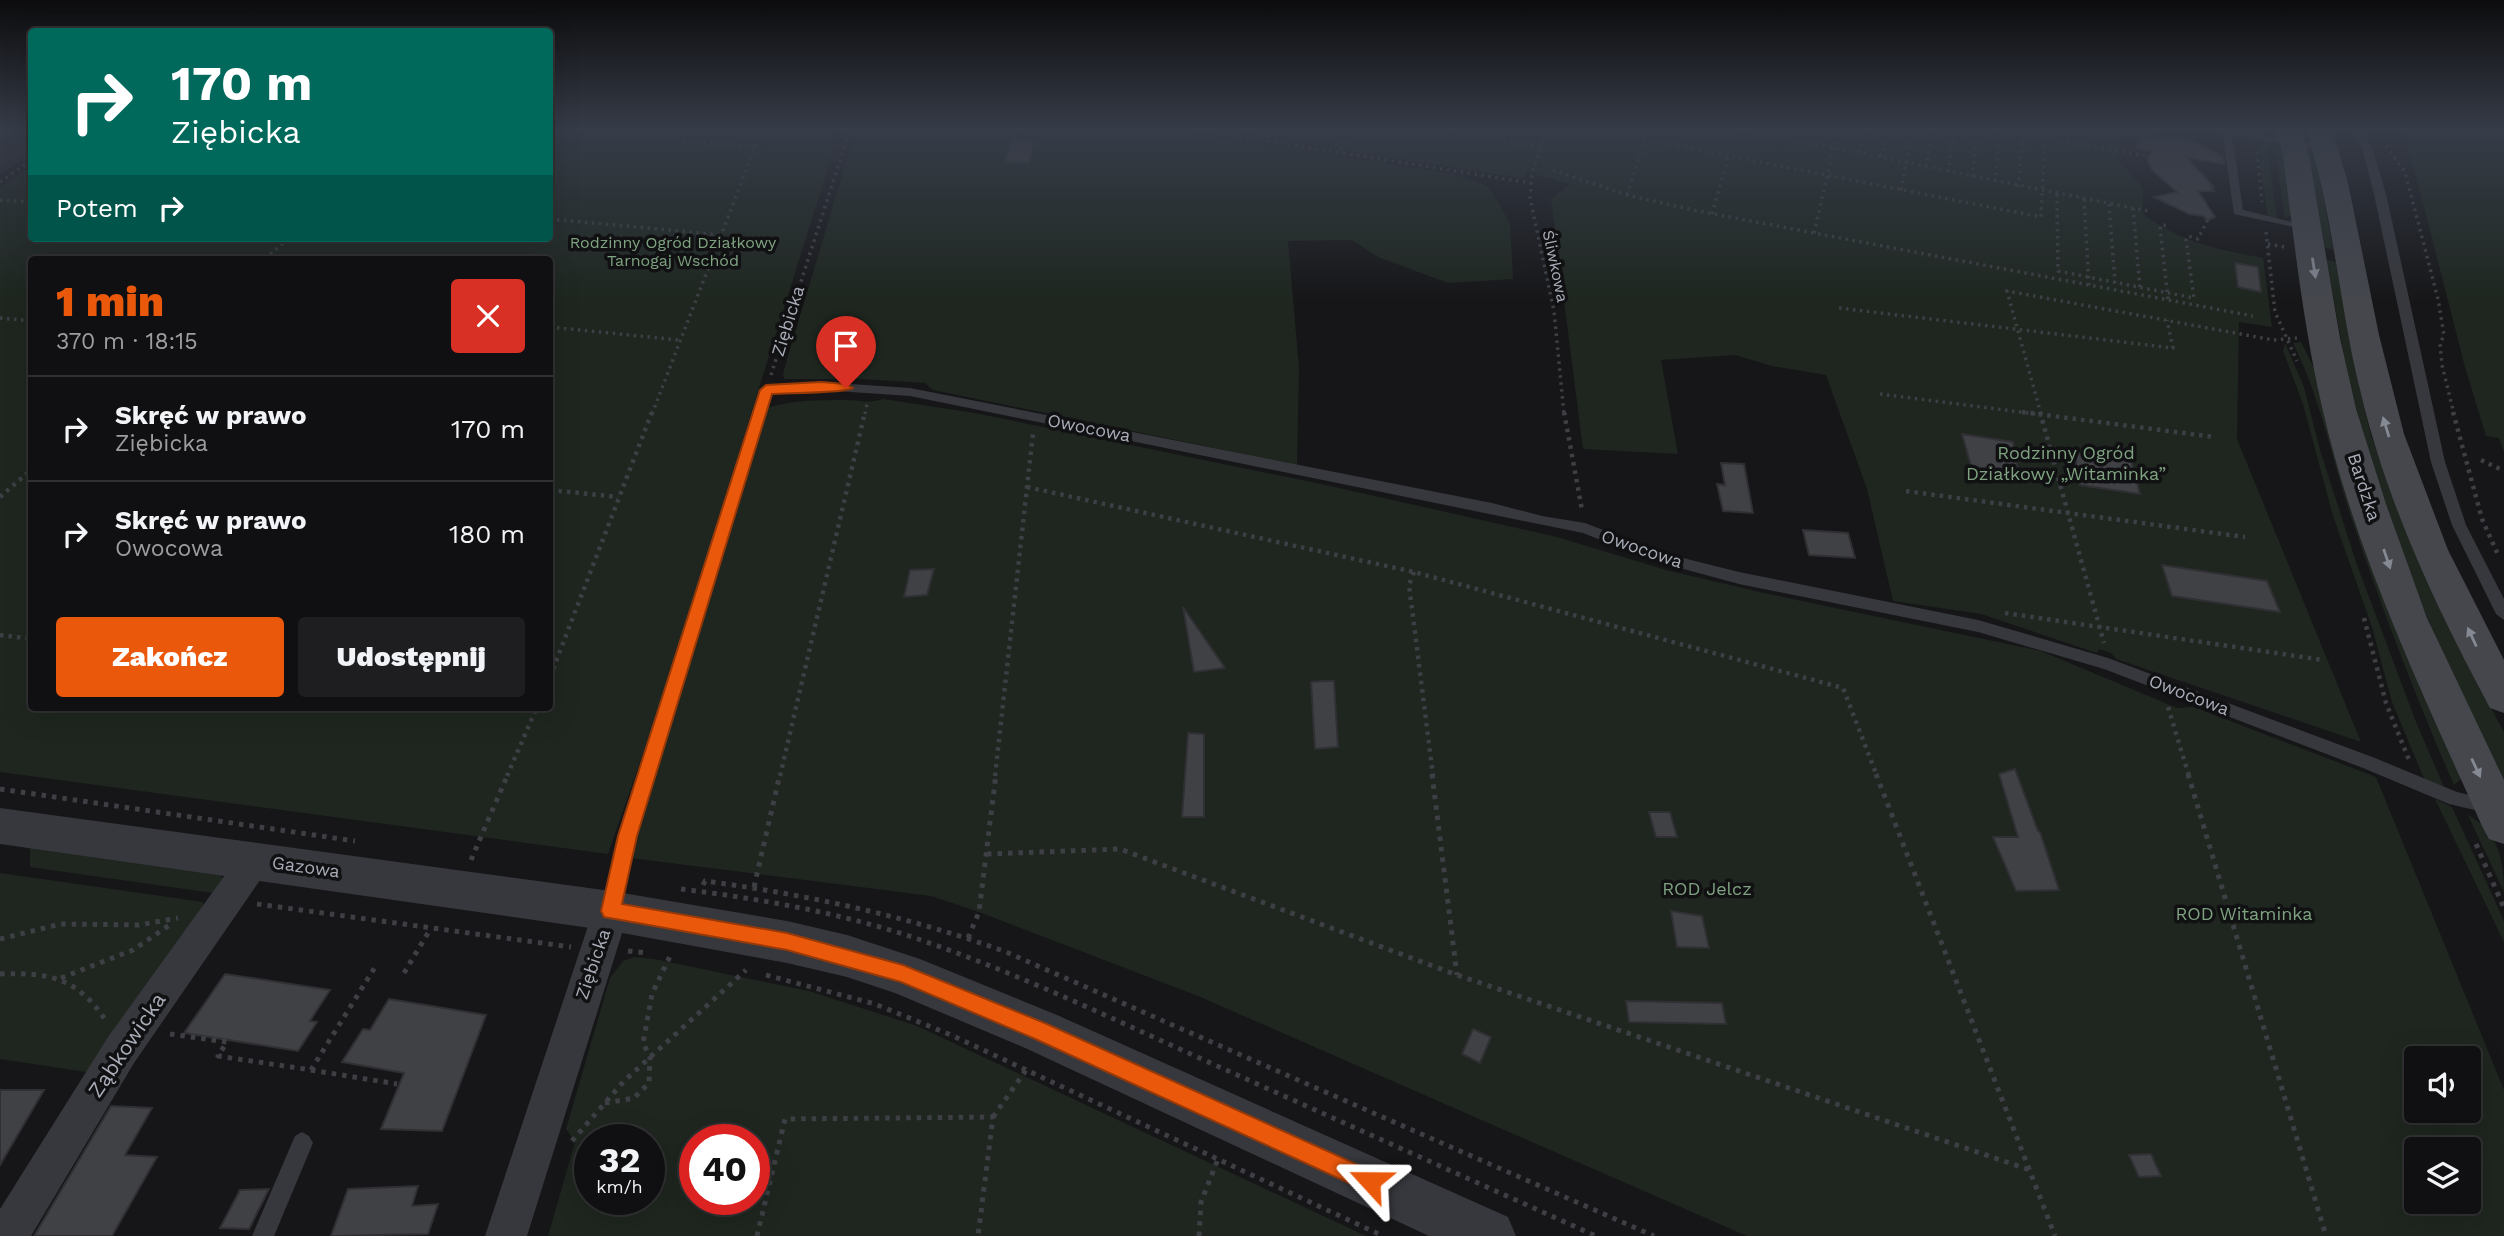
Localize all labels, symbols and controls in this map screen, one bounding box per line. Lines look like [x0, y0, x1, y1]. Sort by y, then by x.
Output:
text: 170 m [171, 54, 312, 112]
icon: right [56, 56, 147, 147]
text: Ziębicka [171, 113, 301, 151]
icon: right [152, 189, 190, 227]
text: Potem [56, 193, 138, 223]
street label: Śliwkowa [1539, 228, 1572, 304]
park label: Rodzinny Ogród Działkowy Tarnogaj Wschód [570, 233, 777, 270]
one-way arrow [2309, 257, 2320, 279]
text: 1 min [56, 277, 164, 326]
button: close [451, 279, 525, 353]
street label: Ziębicka [767, 283, 808, 359]
pin [816, 316, 876, 388]
icon: arrive [827, 327, 865, 365]
text: 370 m · 18:15 [56, 328, 198, 355]
text: Skręć w prawo [115, 400, 307, 430]
street label: Owocowa [1046, 409, 1133, 446]
icon: right [56, 410, 94, 448]
text: 170 m [451, 414, 525, 444]
one-way arrow [2381, 416, 2391, 437]
text: Ziębicka [115, 430, 208, 457]
park label: Rodzinny Ogród Działkowy „Witaminka” [1966, 442, 2166, 484]
street label: Bardzka [2344, 450, 2385, 523]
text: Skręć w prawo [115, 505, 307, 535]
icon: right [56, 515, 94, 553]
text: 180 m [449, 519, 525, 549]
street label: Owocowa [1599, 525, 1686, 572]
text: Owocowa [115, 535, 223, 562]
one-way arrow [2382, 548, 2393, 569]
button: Zakończ [56, 617, 284, 697]
button: Udostępnij [298, 617, 525, 697]
one-way arrow [2466, 627, 2477, 647]
street label: Owocowa [2146, 670, 2232, 719]
one-way arrow [2470, 758, 2482, 778]
street label: Gazowa [271, 851, 341, 882]
park label: ROD Jelcz [1662, 878, 1752, 899]
park label: ROD Witaminka [2175, 903, 2313, 924]
street label: Ziębicka [571, 926, 614, 1002]
street label: Ząbkowicka [83, 988, 171, 1102]
map controls [2404, 1046, 2481, 1214]
button: sound [2404, 1046, 2481, 1123]
speed limit sign: 40 [679, 1124, 770, 1215]
button: layers [2404, 1137, 2481, 1214]
text: 32 [599, 1139, 640, 1181]
position arrow [1333, 1144, 1407, 1218]
text: km/h [596, 1176, 643, 1197]

